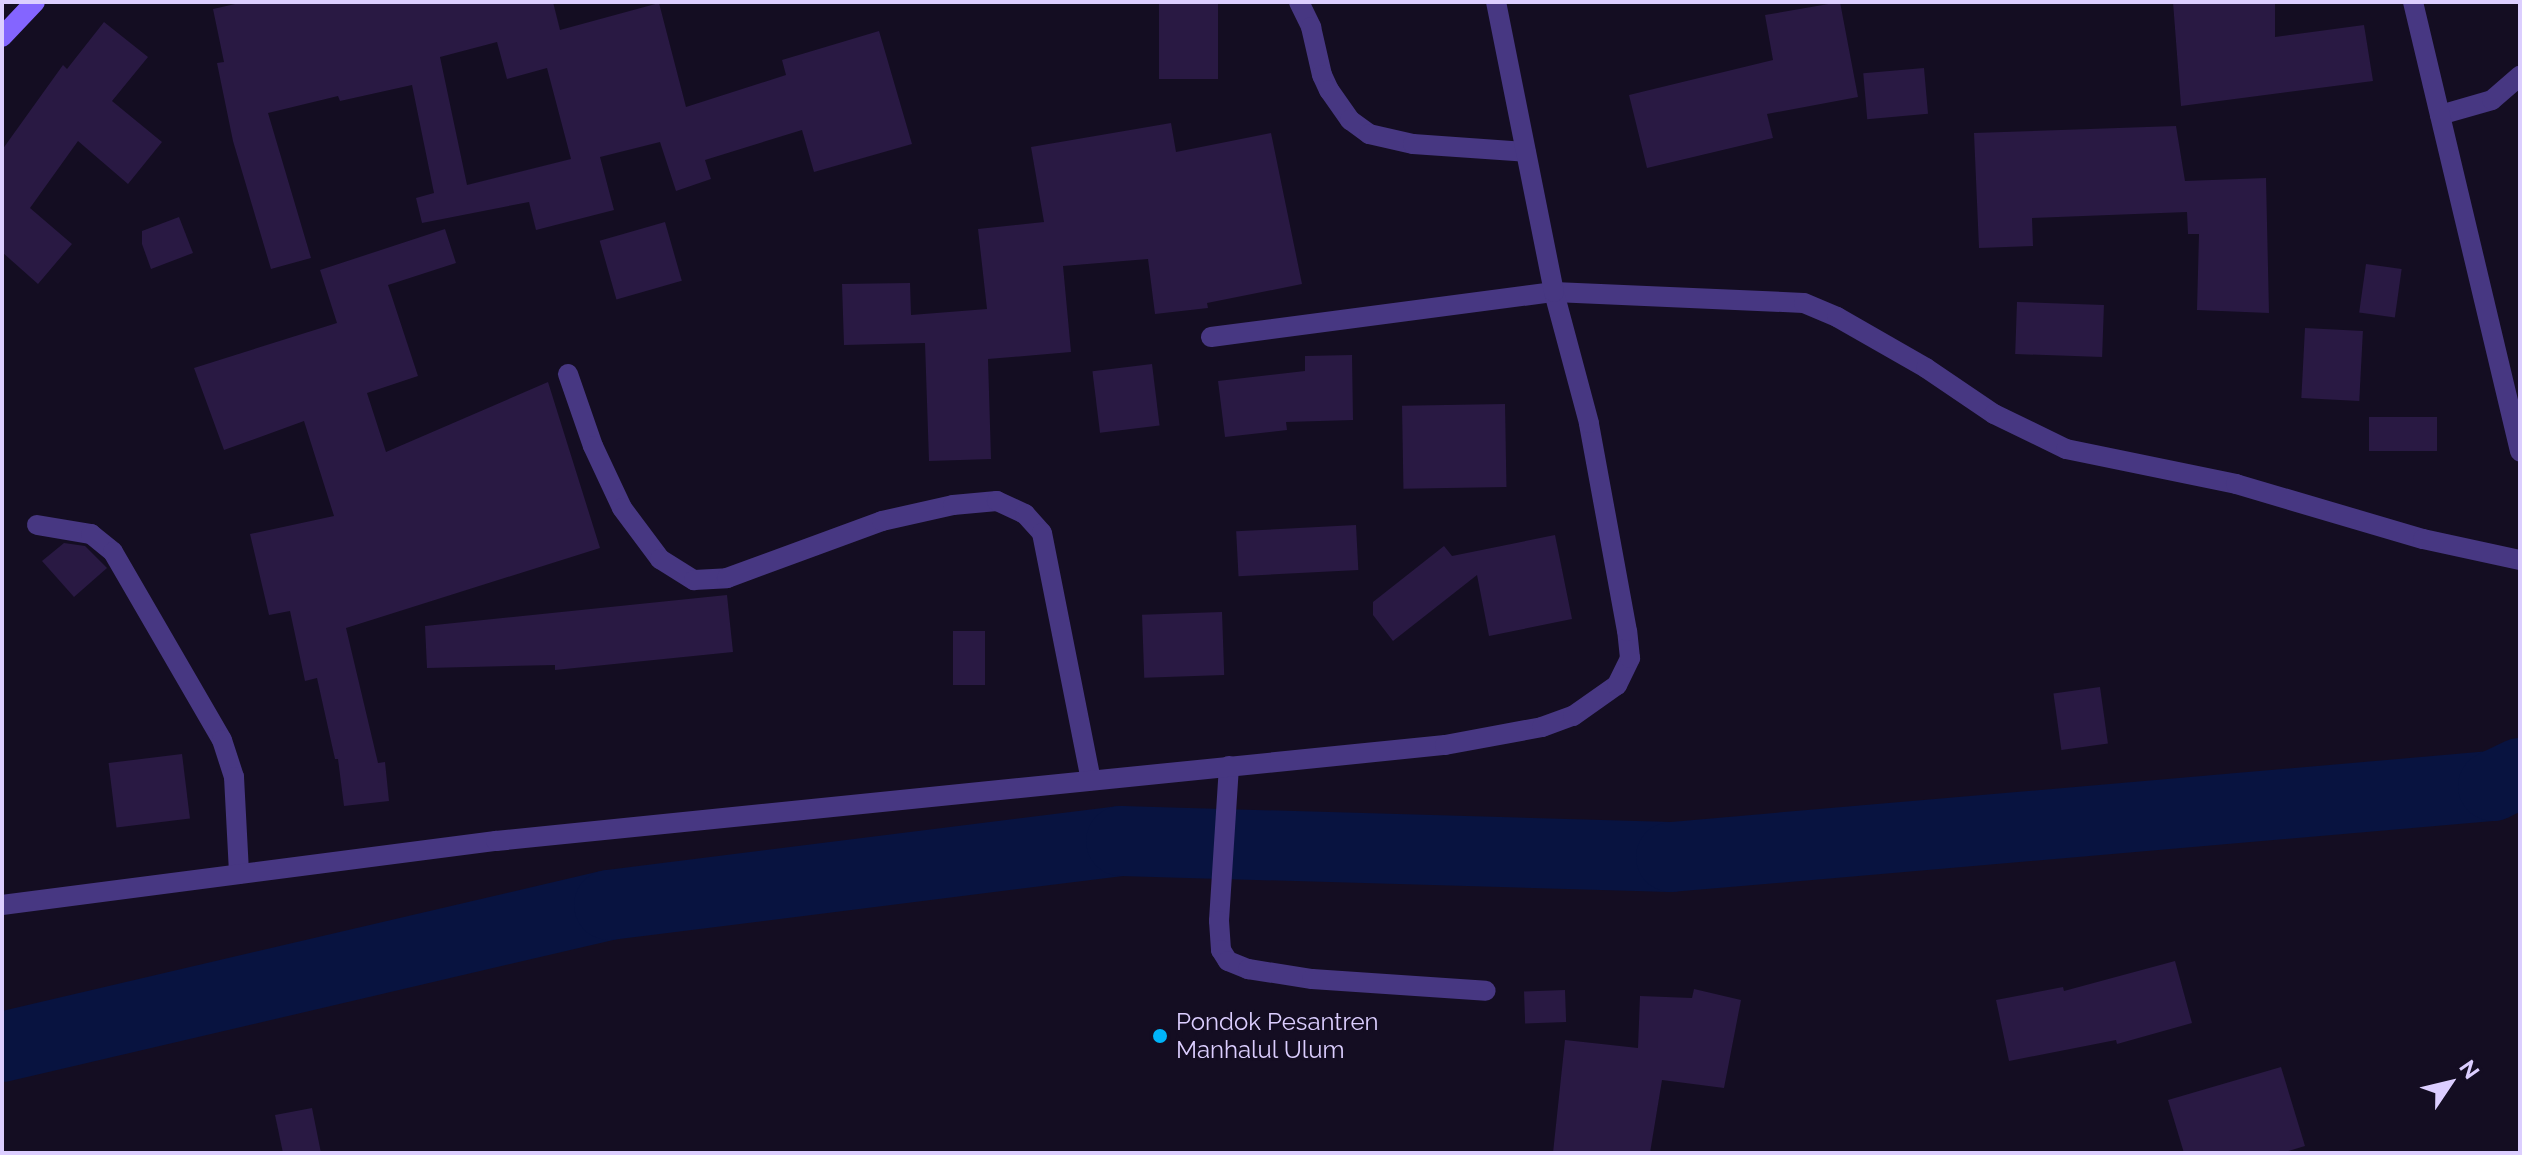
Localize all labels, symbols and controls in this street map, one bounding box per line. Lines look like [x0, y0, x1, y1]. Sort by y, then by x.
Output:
place label: Pondok Pesantren Manhalul Ulum [1176, 1008, 1378, 1064]
marker: Pondok Pesantren Manhalul Ulum [1151, 1027, 1169, 1045]
north arrow [2410, 1043, 2490, 1123]
text: N [2454, 1055, 2485, 1084]

